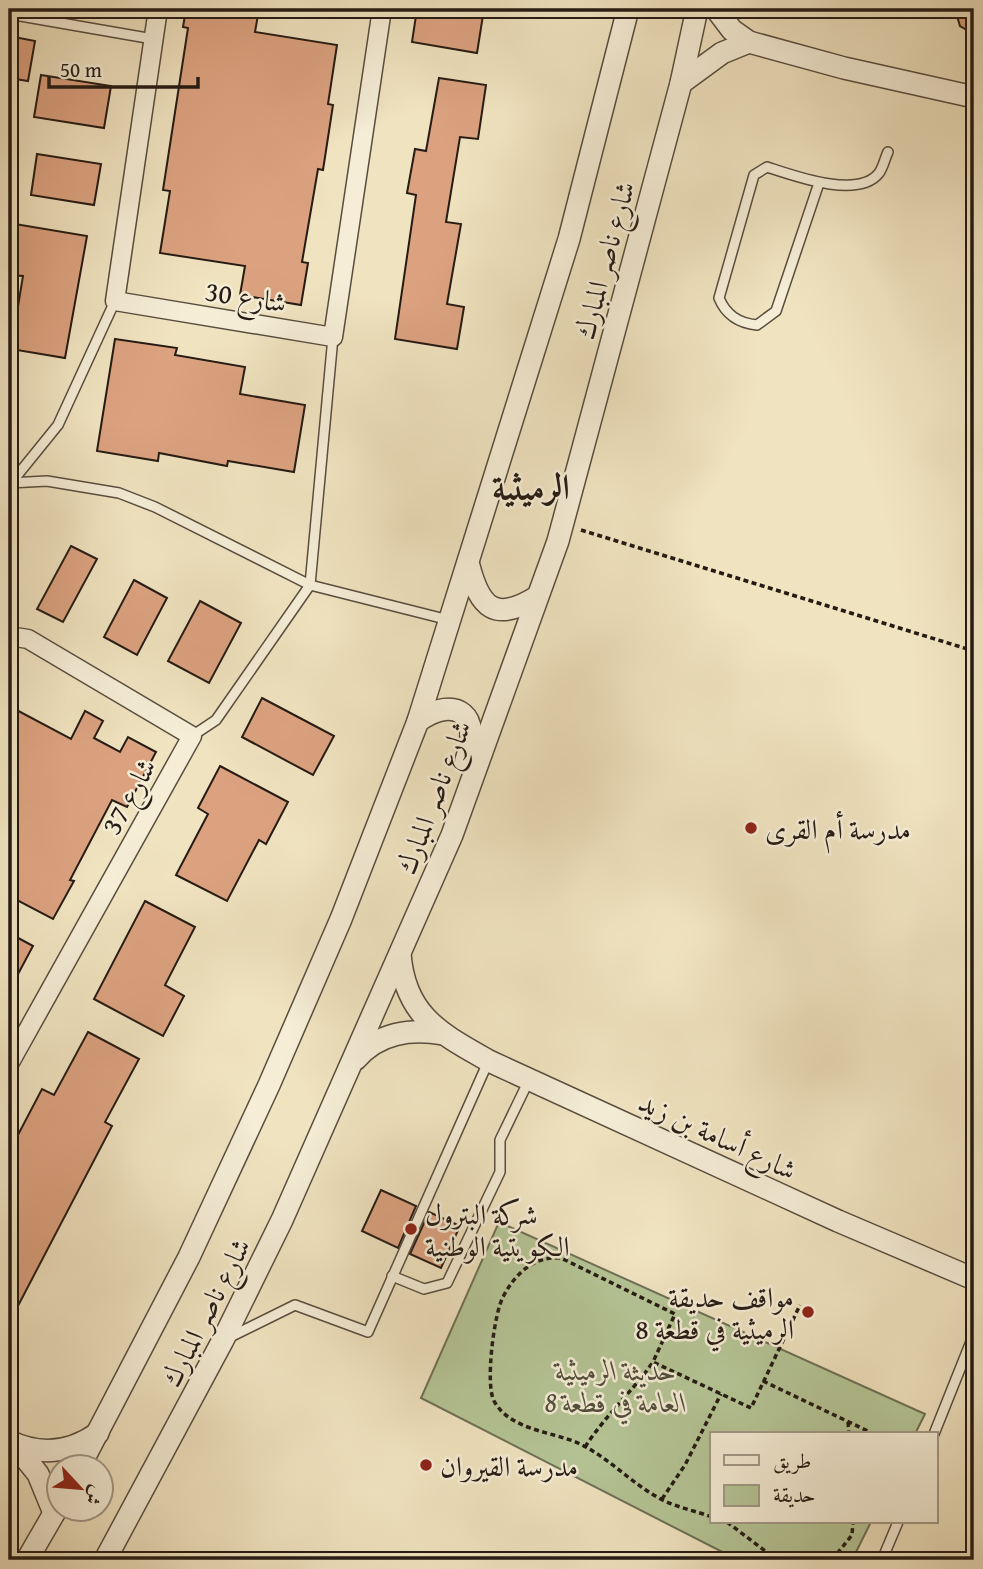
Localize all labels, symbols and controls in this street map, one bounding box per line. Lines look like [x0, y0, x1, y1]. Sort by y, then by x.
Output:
scale bar [49, 46, 198, 90]
text: 50 m [60, 54, 102, 85]
street label: شارع ناصر المبارك [563, 176, 649, 345]
street label: شارع 30 [202, 269, 290, 327]
district label: الرميثية [492, 461, 570, 512]
street label: شارع ناصر المبارك [385, 714, 485, 881]
street label: شارع 37 [90, 750, 169, 844]
place label: مدرسة أم القرى [765, 808, 911, 854]
marker: مدرسة أم القرى [743, 820, 759, 836]
street label: شارع أسامة بن زيد [631, 1080, 804, 1193]
place label: شركة البترول الكويتية الوطنية [425, 1193, 570, 1266]
marker: شركة البترول الكويتية الوطنية [403, 1221, 419, 1237]
street label: شارع ناصر المبارك [150, 1231, 264, 1395]
place label: مواقف حديقة الرميثية في قطعة 8 [635, 1276, 794, 1352]
marker: مواقف حديقة الرميثية في قطعة 8 [800, 1304, 816, 1320]
park label: حديثة الرميثية العامة في قطعة 8 [545, 1349, 687, 1425]
legend [710, 1432, 937, 1524]
place label: مدرسة القيروان [440, 1445, 578, 1486]
text: طريق [773, 1445, 811, 1476]
north arrow [46, 1454, 116, 1524]
marker: مدرسة القيروان [418, 1457, 434, 1473]
text: حديقة [773, 1479, 816, 1510]
text: ش [79, 1481, 112, 1510]

